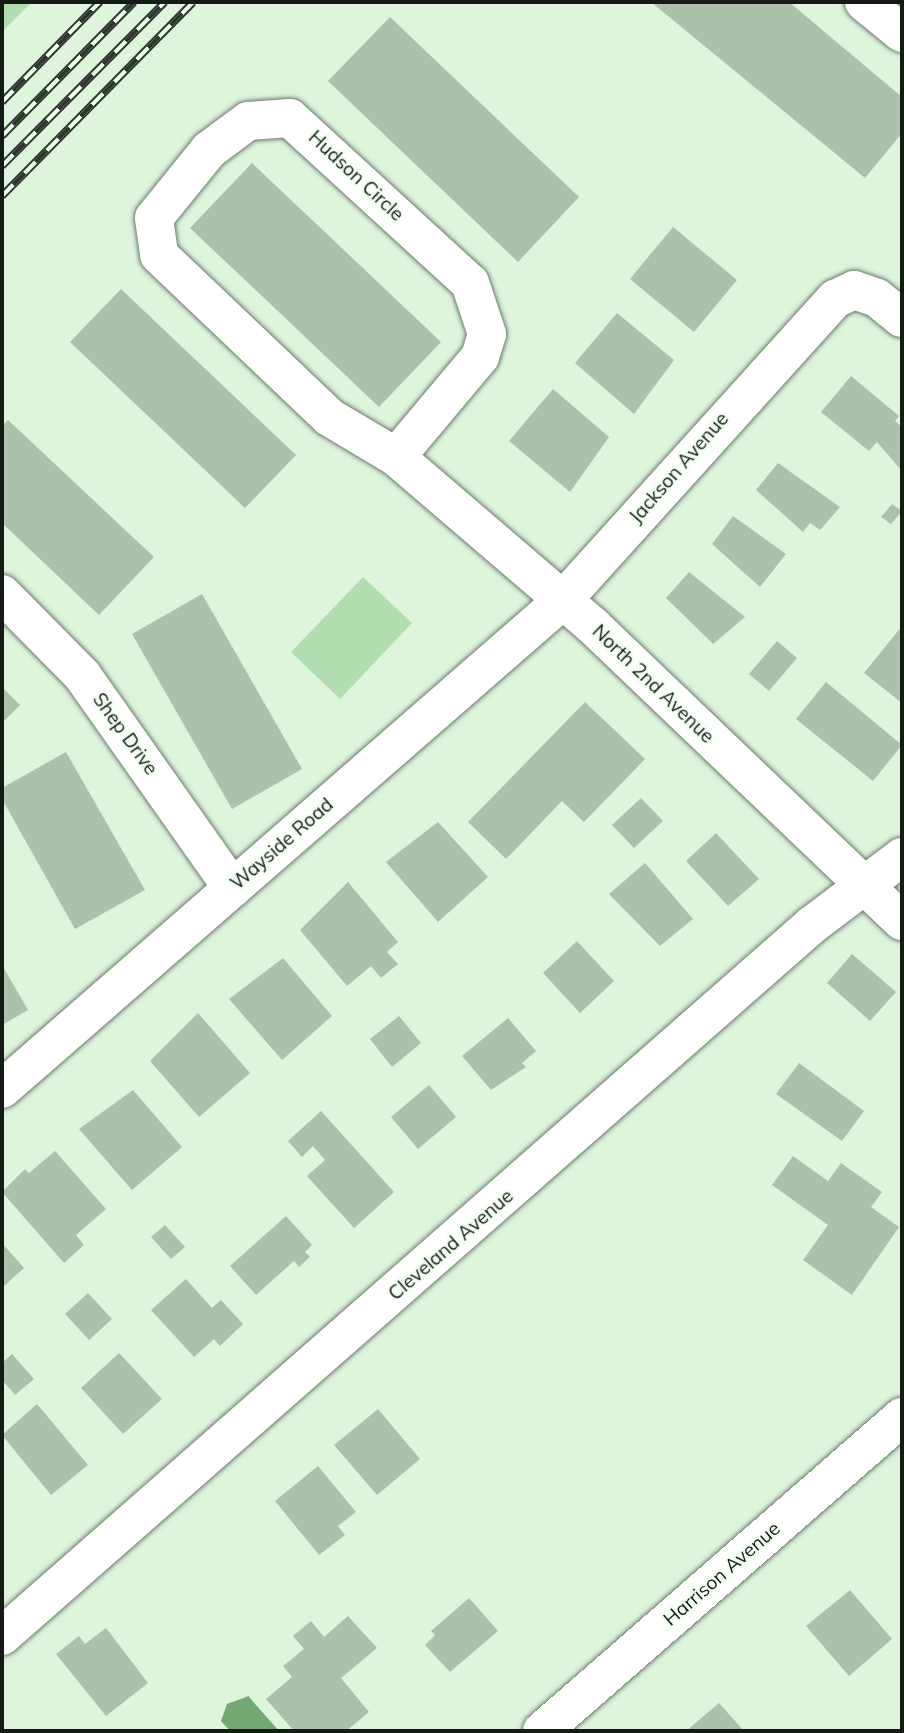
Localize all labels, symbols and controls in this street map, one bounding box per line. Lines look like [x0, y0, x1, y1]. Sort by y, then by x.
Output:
street label: Hudson Circle [304, 126, 408, 226]
street label: Jackson Avenue [625, 408, 733, 528]
street label: North 2nd Avenue [587, 620, 719, 748]
street label: Shep Drive [88, 689, 162, 779]
street label: Wayside Road [226, 793, 338, 895]
street label: Cleveland Avenue [384, 1185, 518, 1305]
street label: Harrison Avenue [659, 1517, 785, 1631]

